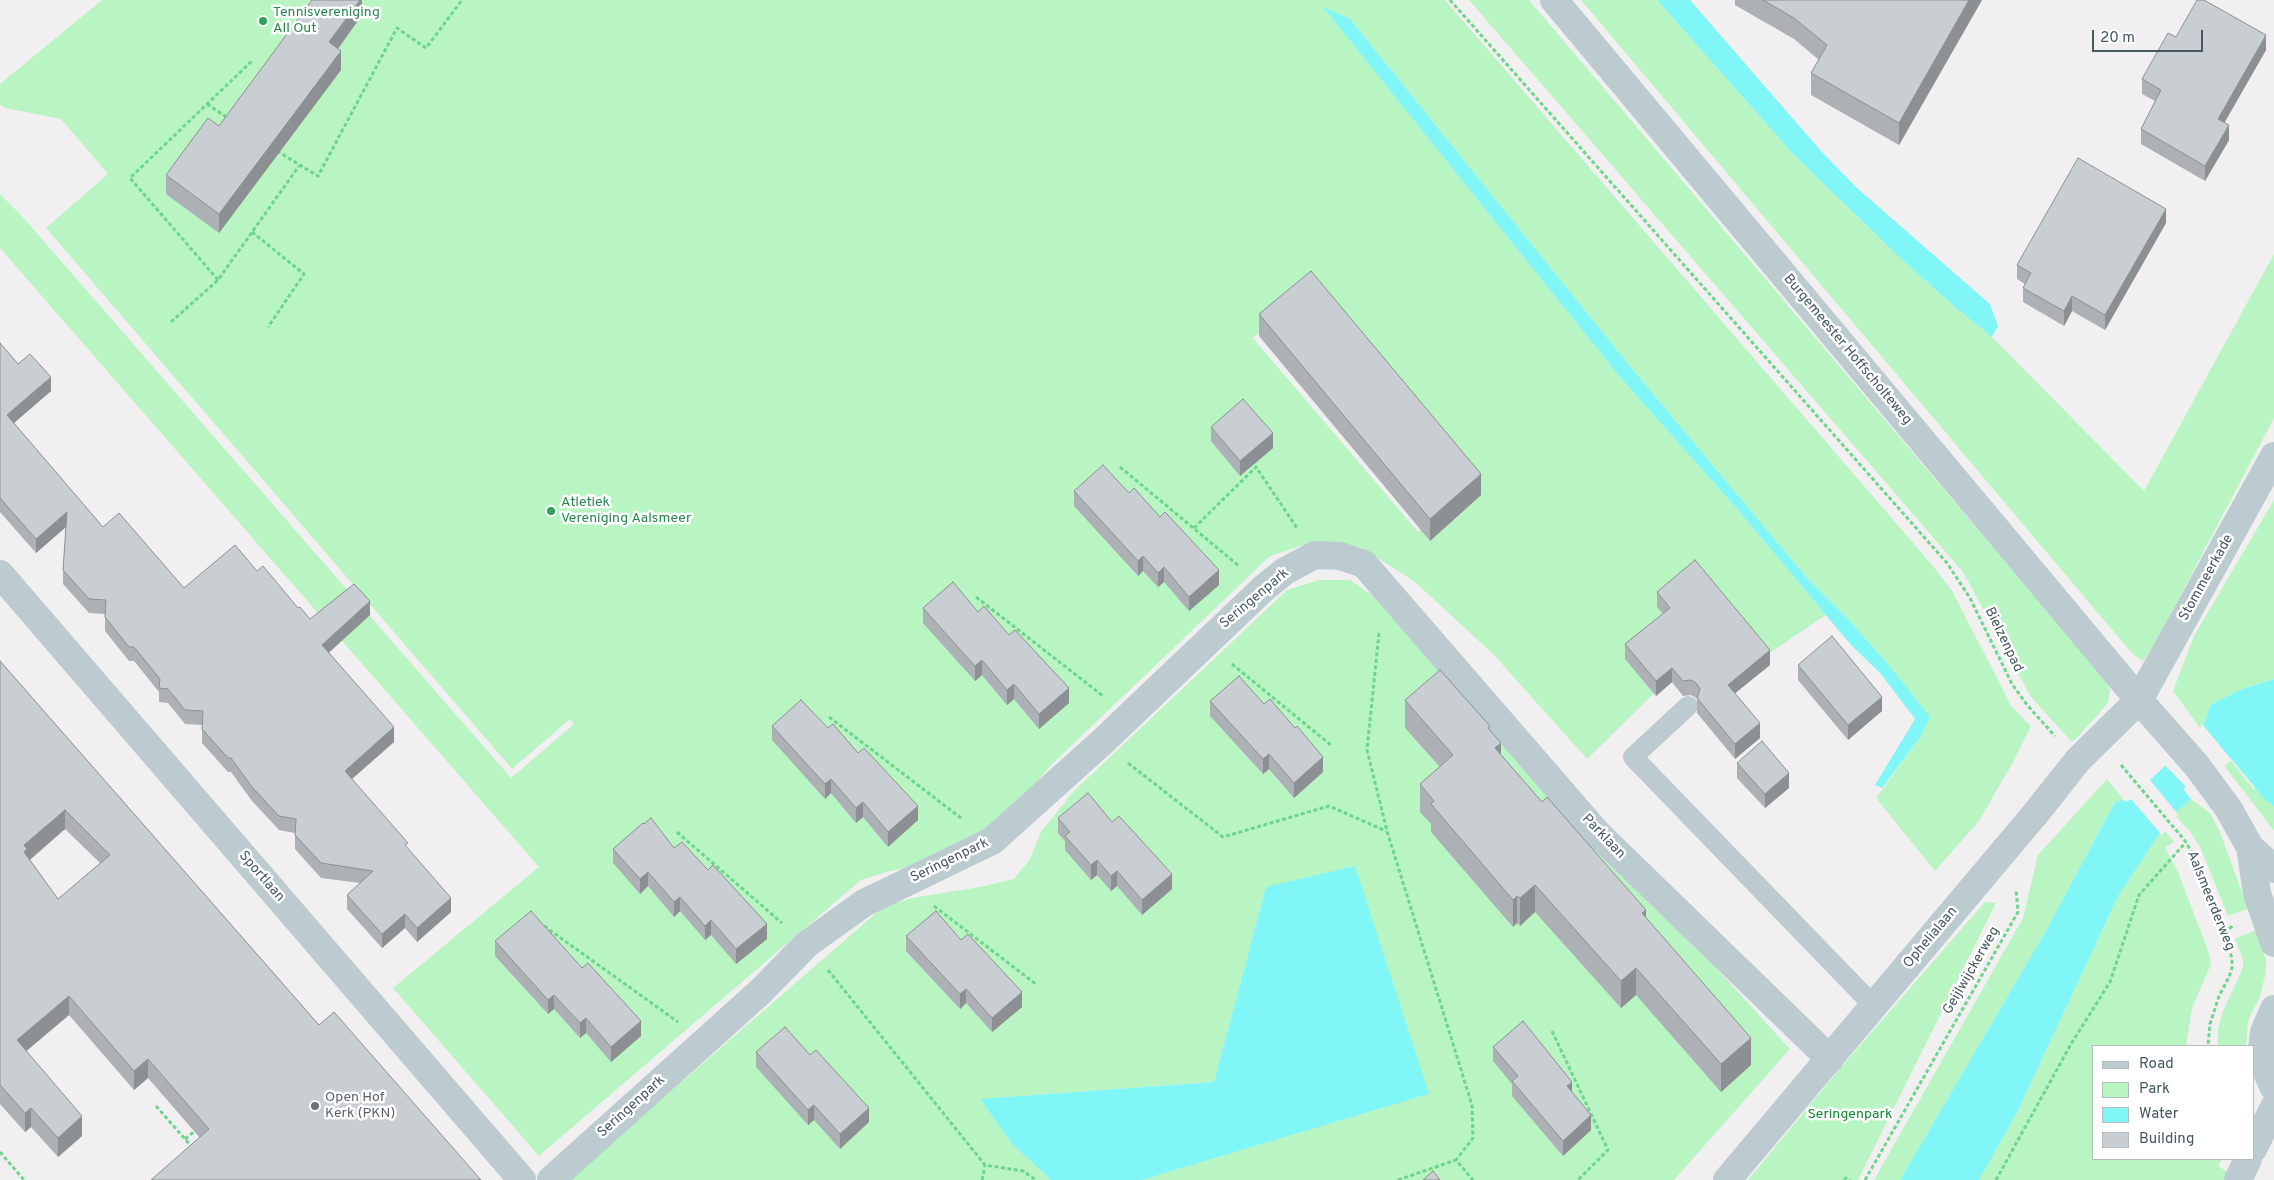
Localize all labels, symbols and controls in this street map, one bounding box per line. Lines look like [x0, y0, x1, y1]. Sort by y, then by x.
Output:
place label: Tennisvereniging All Out [273, 5, 380, 38]
marker: Tennisvereniging All Out [257, 15, 269, 27]
scale bar [2094, 20, 2205, 52]
text: 20 m [2100, 29, 2135, 48]
street label: Burgemeester Hoffscholteweg [1779, 271, 1915, 429]
place label: Atletiek Vereniging Aalsmeer [561, 495, 691, 528]
marker: Atletiek Vereniging Aalsmeer [545, 505, 557, 517]
street label: Stommeerkade [2176, 532, 2238, 624]
street label: Seringenpark [1217, 565, 1293, 633]
street label: Bielzenpad [1980, 605, 2026, 675]
street label: Parklaan [1578, 811, 1628, 863]
street label: Seringenpark [908, 835, 992, 887]
street label: Sportlaan [234, 848, 288, 906]
street label: Aalsmeerderweg [2182, 849, 2238, 953]
street label: Ophelialaan [1900, 904, 1962, 972]
street label: Geijlwijckerweg [1940, 924, 2004, 1018]
legend [2092, 1045, 2254, 1160]
text: Road [2139, 1055, 2174, 1074]
street label: Seringenpark [595, 1072, 669, 1142]
text: Park [2139, 1080, 2170, 1099]
place label: Open Hof Kerk (PKN) [325, 1090, 395, 1122]
marker: Open Hof Kerk (PKN) [309, 1100, 321, 1112]
text: Water [2139, 1105, 2178, 1124]
park label: Seringenpark [1808, 1107, 1892, 1123]
text: Building [2139, 1130, 2194, 1149]

